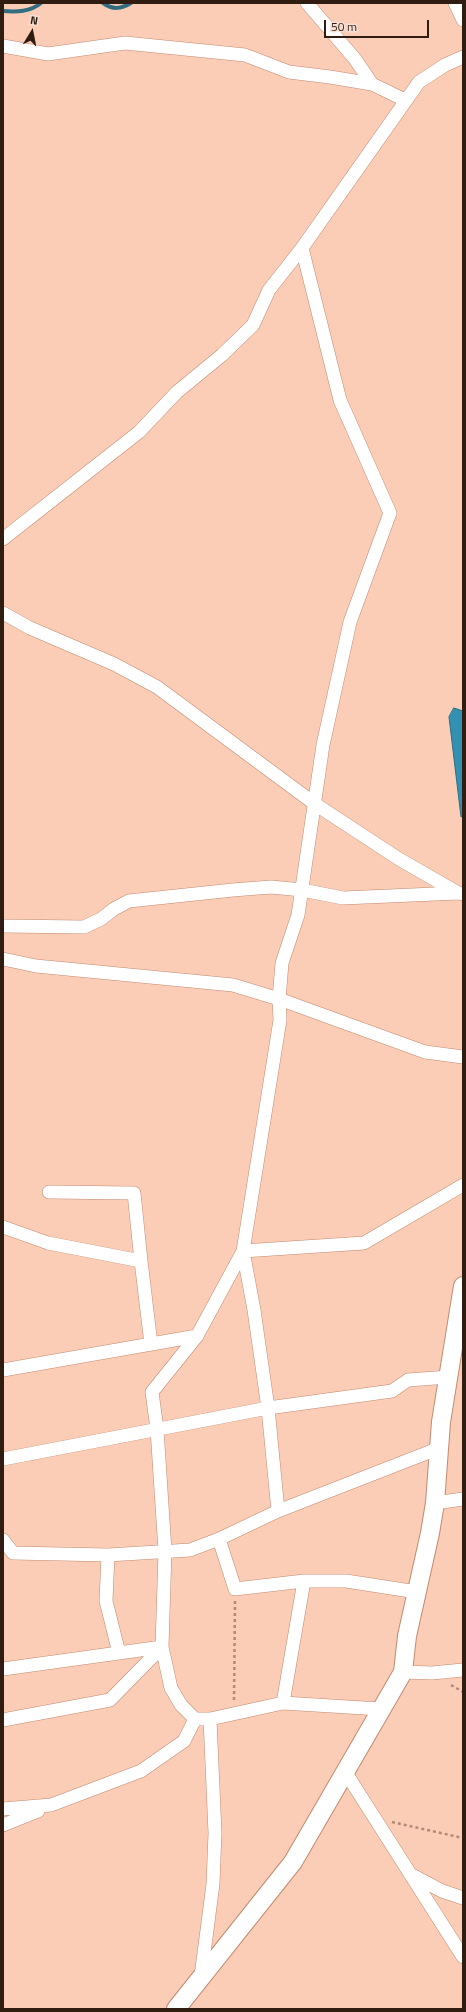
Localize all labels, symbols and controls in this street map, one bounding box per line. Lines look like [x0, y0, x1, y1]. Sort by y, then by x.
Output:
north arrow [12, 12, 52, 52]
text: N [29, 12, 39, 29]
scale bar [326, 12, 431, 38]
text: 50 m [331, 17, 357, 36]

